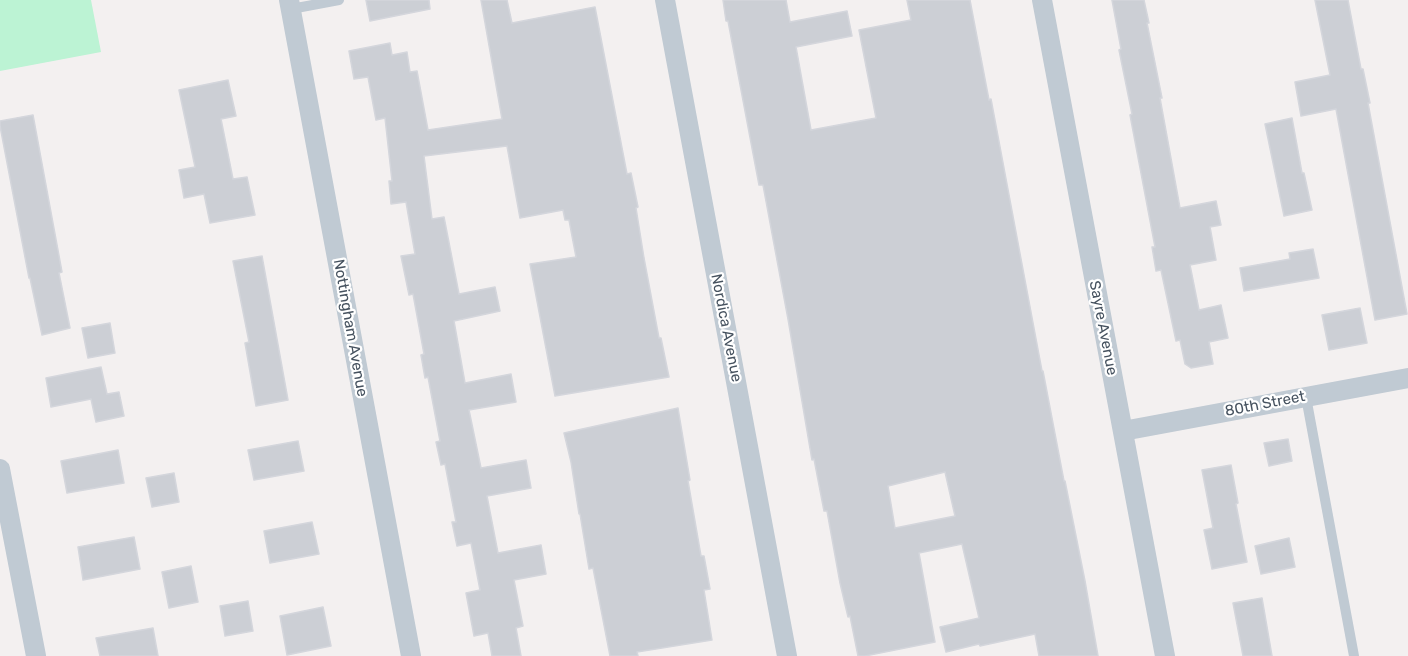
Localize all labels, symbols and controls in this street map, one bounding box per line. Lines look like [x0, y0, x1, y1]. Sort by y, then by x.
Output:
street label: Nottingham Avenue [329, 258, 371, 398]
street label: Nordica Avenue [707, 272, 745, 384]
street label: Sayre Avenue [1085, 279, 1121, 377]
street label: 80th Street [1223, 387, 1307, 421]

